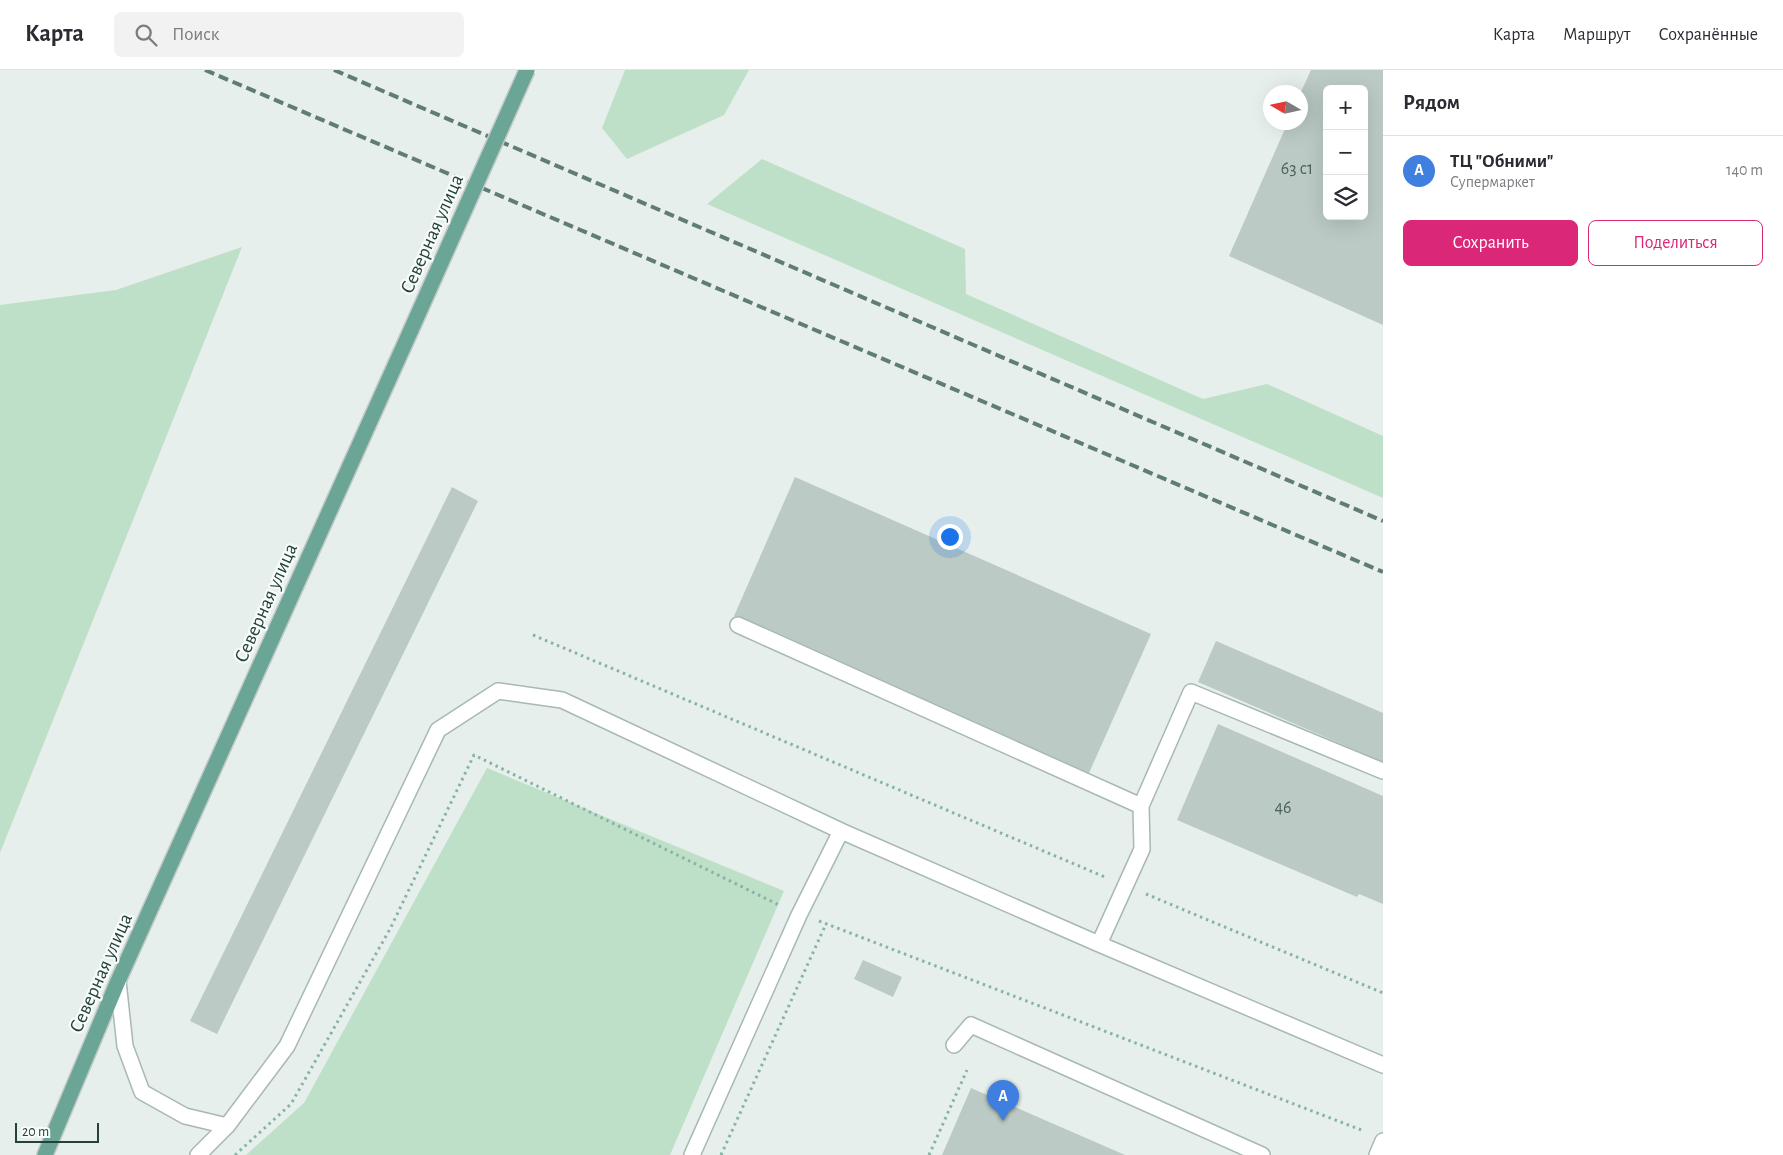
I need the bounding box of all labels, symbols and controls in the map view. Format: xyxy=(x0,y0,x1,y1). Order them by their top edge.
search box xyxy=(114,12,464,57)
icon: search xyxy=(132,21,160,49)
text: Карта xyxy=(25,22,84,46)
text: Поиск xyxy=(172,25,219,44)
text: Карта xyxy=(1493,26,1535,44)
text: Маршрут xyxy=(1563,26,1631,44)
text: Сохранённые xyxy=(1659,26,1758,44)
north arrow xyxy=(1263,85,1308,130)
map controls xyxy=(1323,85,1368,220)
button: + xyxy=(1323,85,1368,130)
text: Рядом xyxy=(1403,92,1460,113)
button: − xyxy=(1323,130,1368,175)
text: ТЦ "Обними" xyxy=(1450,152,1553,171)
house number: 63 с1 xyxy=(1281,160,1313,178)
text: A xyxy=(1414,162,1424,178)
text: 140 m xyxy=(1726,162,1763,178)
street label: Северная улица xyxy=(397,171,467,297)
text: Супермаркет xyxy=(1450,174,1535,190)
button: layers xyxy=(1323,175,1368,220)
button: Сохранить xyxy=(1403,220,1578,266)
button: Поделиться xyxy=(1588,220,1763,266)
your location xyxy=(937,524,963,550)
street label: Северная улица xyxy=(231,540,301,666)
house number: 46 xyxy=(1274,799,1292,817)
street label: Северная улица xyxy=(66,910,136,1036)
pin: A xyxy=(987,1080,1019,1121)
scale bar xyxy=(15,1120,99,1143)
text: 20 m xyxy=(22,1125,49,1139)

